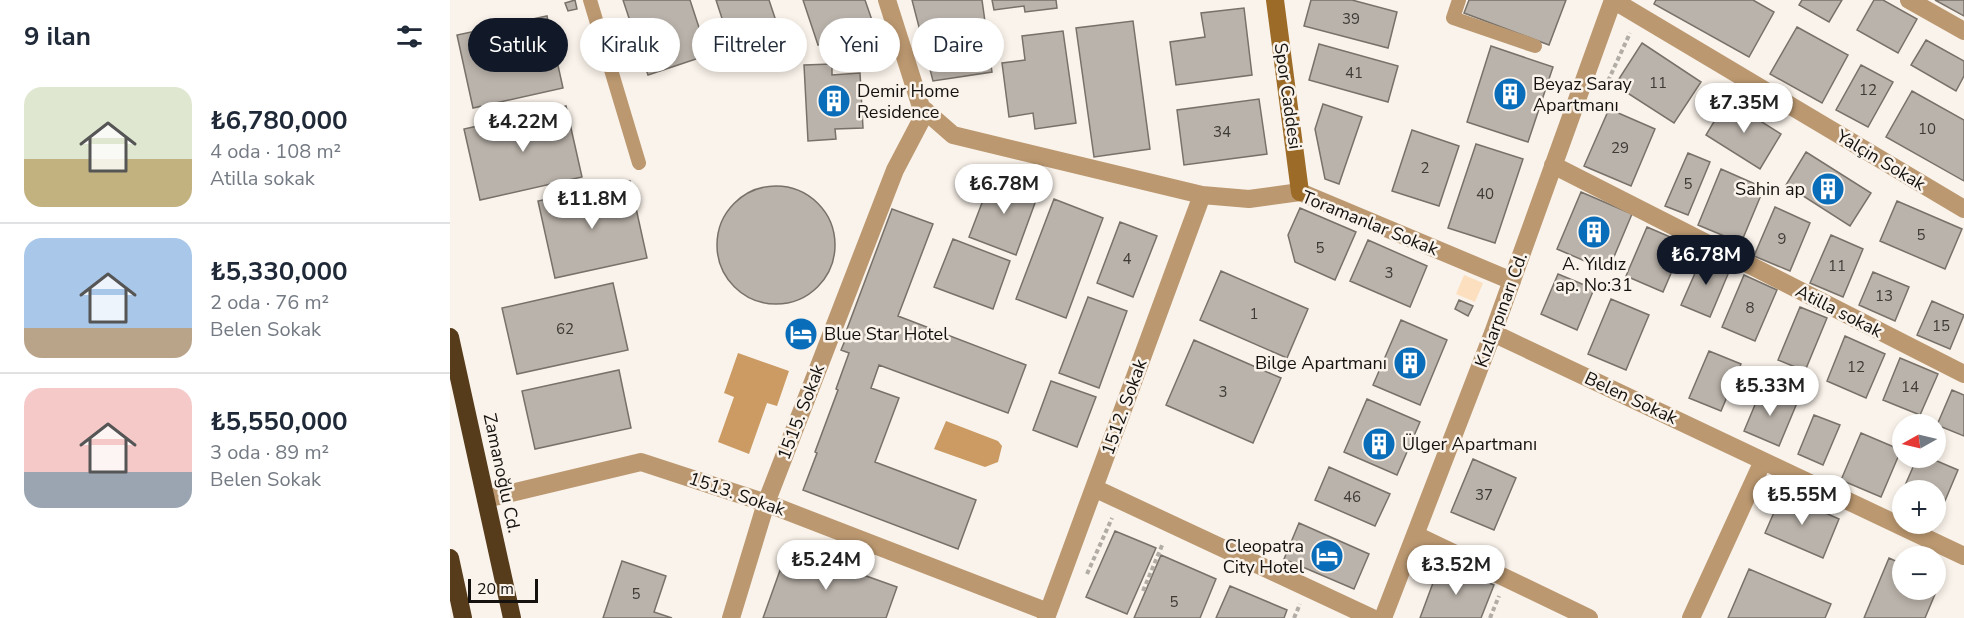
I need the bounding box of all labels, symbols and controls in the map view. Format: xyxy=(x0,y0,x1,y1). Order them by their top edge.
house number: 39 xyxy=(1342,9,1360,29)
chip: Satılık xyxy=(468,18,568,72)
chip: Kiralık xyxy=(580,18,680,72)
chip: Filtreler xyxy=(692,18,807,72)
chip: Yeni xyxy=(819,18,900,72)
chip: Daire xyxy=(912,18,1004,72)
text: 9 ilan xyxy=(24,19,91,54)
icon: filters xyxy=(393,20,426,53)
street label: Spor Caddesi xyxy=(1269,41,1307,151)
house number: 41 xyxy=(1345,63,1363,83)
place label: Beyaz Saray Apartmanı xyxy=(1533,72,1633,117)
house number: 11 xyxy=(1649,73,1667,93)
building icon: Beyaz Saray Apartmanı xyxy=(1492,76,1528,112)
place label: Demir Home Residence xyxy=(857,79,959,124)
house number: 12 xyxy=(1859,80,1877,100)
building icon: Demir Home Residence xyxy=(816,83,852,119)
pin: ₺7.35M xyxy=(1695,83,1793,134)
text: ₺7.35M xyxy=(1709,89,1779,116)
pin: ₺4.22M xyxy=(474,102,572,153)
text: ₺6,780,000 xyxy=(210,103,348,138)
text: ₺4.22M xyxy=(488,108,558,135)
icon: home xyxy=(72,111,144,183)
house number: 10 xyxy=(1918,119,1936,139)
house number: 34 xyxy=(1213,122,1231,142)
street label: Yalçin Sokak xyxy=(1831,123,1931,197)
text: 4 oda · 108 m² xyxy=(210,138,341,165)
house number: 29 xyxy=(1611,138,1629,158)
house number: 2 xyxy=(1420,158,1430,178)
pin: ₺6.78M xyxy=(955,164,1053,215)
text: Atilla sokak xyxy=(210,165,315,192)
text: ₺6.78M xyxy=(969,170,1039,197)
building icon: Sahin ap xyxy=(1810,171,1846,207)
house number: 5 xyxy=(1683,174,1693,194)
place label: Sahin ap xyxy=(1735,177,1805,201)
pin: ₺11.8M xyxy=(543,179,641,230)
house number: 40 xyxy=(1476,184,1494,204)
text: ₺11.8M xyxy=(557,185,627,212)
street label: Toramanlar Sokak xyxy=(1298,185,1443,262)
building icon: A. Yıldız ap. No:31 xyxy=(1576,214,1612,250)
house number: 5 xyxy=(1916,225,1926,245)
house number: 9 xyxy=(1777,229,1787,249)
pin: ₺6.78M xyxy=(1657,235,1755,286)
house number: 5 xyxy=(1315,238,1325,258)
text: ₺6.78M xyxy=(1671,241,1741,268)
house number: 4 xyxy=(1122,249,1132,269)
street label: Kızlarpınarı Cd. xyxy=(1469,249,1533,371)
place label: A. Yıldız ap. No:31 xyxy=(1555,252,1633,297)
text: ₺5,330,000 xyxy=(210,254,348,289)
house number: 11 xyxy=(1828,256,1846,276)
icon: home xyxy=(72,262,144,334)
house number: 3 xyxy=(1384,263,1394,283)
street label: Atilla sokak xyxy=(1792,279,1887,344)
house number: 13 xyxy=(1875,286,1893,306)
text: 2 oda · 76 m² xyxy=(210,289,329,316)
house number: 8 xyxy=(1745,298,1755,318)
house number: 1 xyxy=(1249,304,1259,324)
text: Belen Sokak xyxy=(210,316,321,343)
hotel icon: Blue Star Hotel xyxy=(783,316,819,352)
house number: 15 xyxy=(1932,316,1950,336)
house number: 62 xyxy=(556,319,574,339)
place label: Blue Star Hotel xyxy=(824,322,949,346)
building icon: Bilge Apartmanı xyxy=(1392,345,1428,381)
place label: Bilge Apartmanı xyxy=(1255,351,1387,375)
street label: 1512. Sokak xyxy=(1096,355,1153,458)
house number: 12 xyxy=(1847,357,1865,377)
street label: 1515. Sokak xyxy=(772,360,831,463)
street label: Belen Sokak xyxy=(1581,366,1682,430)
pin: ₺5.33M xyxy=(1721,366,1819,417)
text: ₺5.33M xyxy=(1735,372,1805,399)
house number: 14 xyxy=(1901,377,1919,397)
house number: 3 xyxy=(1218,382,1228,402)
text: ₺5,550,000 xyxy=(210,404,348,439)
street label: Zamanoğlu Cd. xyxy=(478,411,526,535)
icon: home xyxy=(72,412,144,484)
north arrow xyxy=(1892,414,1946,468)
map controls xyxy=(1892,414,1946,600)
building icon: Ülger Apartmanı xyxy=(1361,426,1397,462)
place label: Ülger Apartmanı xyxy=(1402,432,1537,456)
text: 3 oda · 89 m² xyxy=(210,439,329,466)
text: Belen Sokak xyxy=(210,466,321,493)
street label: 1513. Sokak xyxy=(686,466,789,522)
pin: ₺5.55M xyxy=(1753,475,1851,526)
button: + xyxy=(1892,480,1946,534)
text: ₺5.55M xyxy=(1767,481,1837,508)
house number: 37 xyxy=(1475,485,1493,505)
house number: 46 xyxy=(1343,487,1361,507)
place label: Cleopatra City Hotel xyxy=(1223,534,1305,579)
hotel icon: Cleopatra City Hotel xyxy=(1309,538,1345,574)
pin: ₺5.24M xyxy=(777,540,875,591)
pin: ₺3.52M xyxy=(1407,545,1505,596)
text: ₺5.24M xyxy=(791,546,861,573)
button: − xyxy=(1892,546,1946,600)
text: ₺3.52M xyxy=(1421,551,1491,578)
scale bar xyxy=(468,576,538,604)
text: 20 m xyxy=(477,578,514,600)
house number: 5 xyxy=(631,584,641,604)
house number: 5 xyxy=(1169,592,1179,612)

